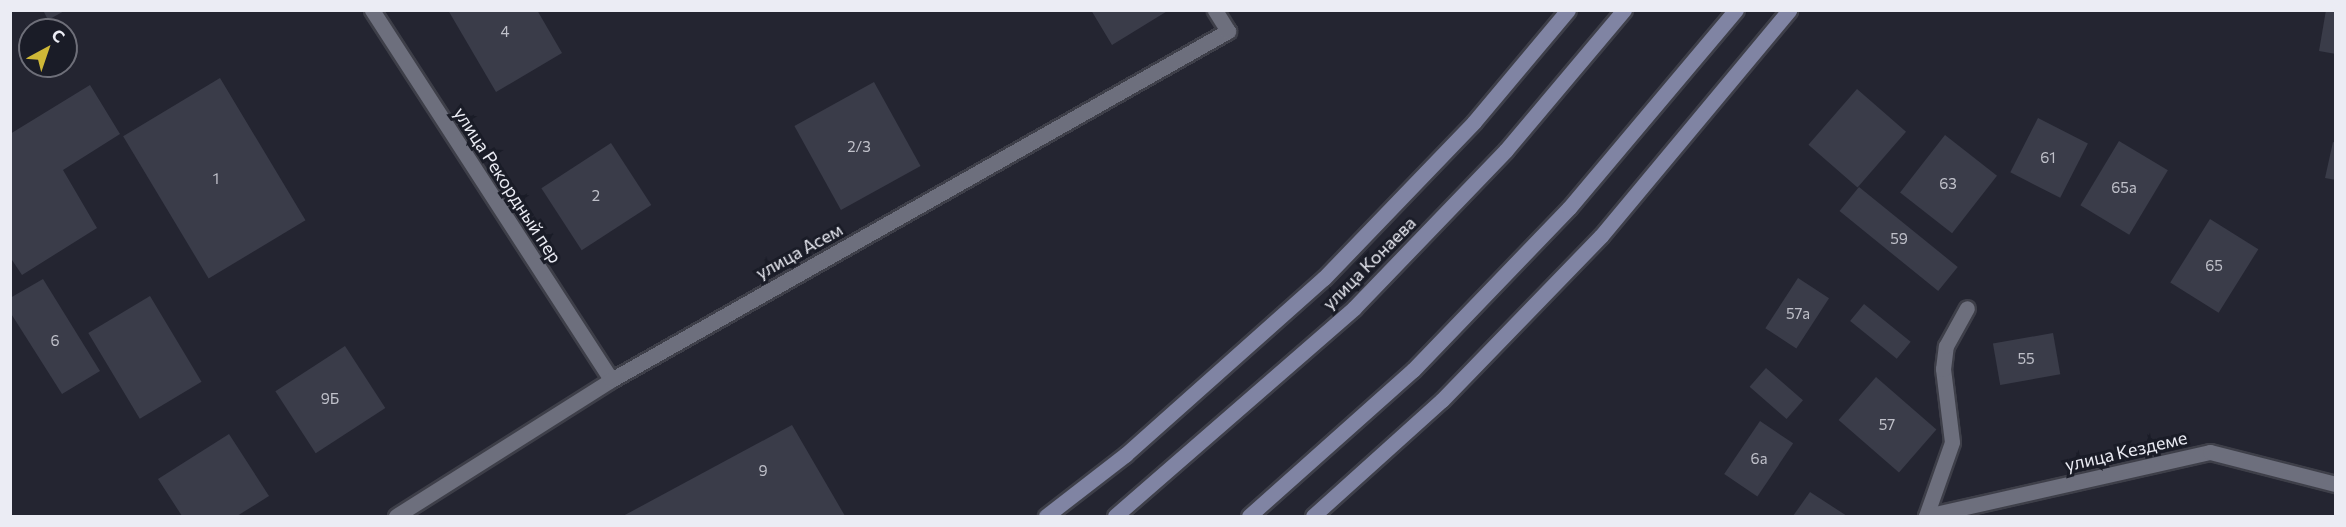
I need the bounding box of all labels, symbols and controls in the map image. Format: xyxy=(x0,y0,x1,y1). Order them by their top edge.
north arrow xyxy=(18,18,78,78)
house number: 4 xyxy=(501,23,509,41)
text: С xyxy=(48,25,69,46)
street label: улица Рекордный пер xyxy=(450,103,566,267)
house number: 2/3 xyxy=(847,138,871,156)
house number: 61 xyxy=(2040,149,2056,167)
house number: 1 xyxy=(213,170,219,188)
house number: 63 xyxy=(1939,175,1957,193)
house number: 65а xyxy=(2111,179,2137,197)
house number: 2 xyxy=(592,187,600,205)
street label: улица Конаева xyxy=(1318,212,1420,314)
street label: улица Асем xyxy=(752,218,846,284)
house number: 59 xyxy=(1890,230,1908,248)
house number: 65 xyxy=(2205,257,2223,275)
house number: 57а xyxy=(1786,305,1810,323)
house number: 6 xyxy=(50,332,60,350)
house number: 55 xyxy=(2017,350,2035,368)
house number: 9Б xyxy=(321,390,339,408)
house number: 57 xyxy=(1879,416,1895,434)
street label: улица Кездеме xyxy=(2063,426,2189,476)
house number: 6а xyxy=(1751,450,1767,468)
house number: 9 xyxy=(758,462,768,480)

